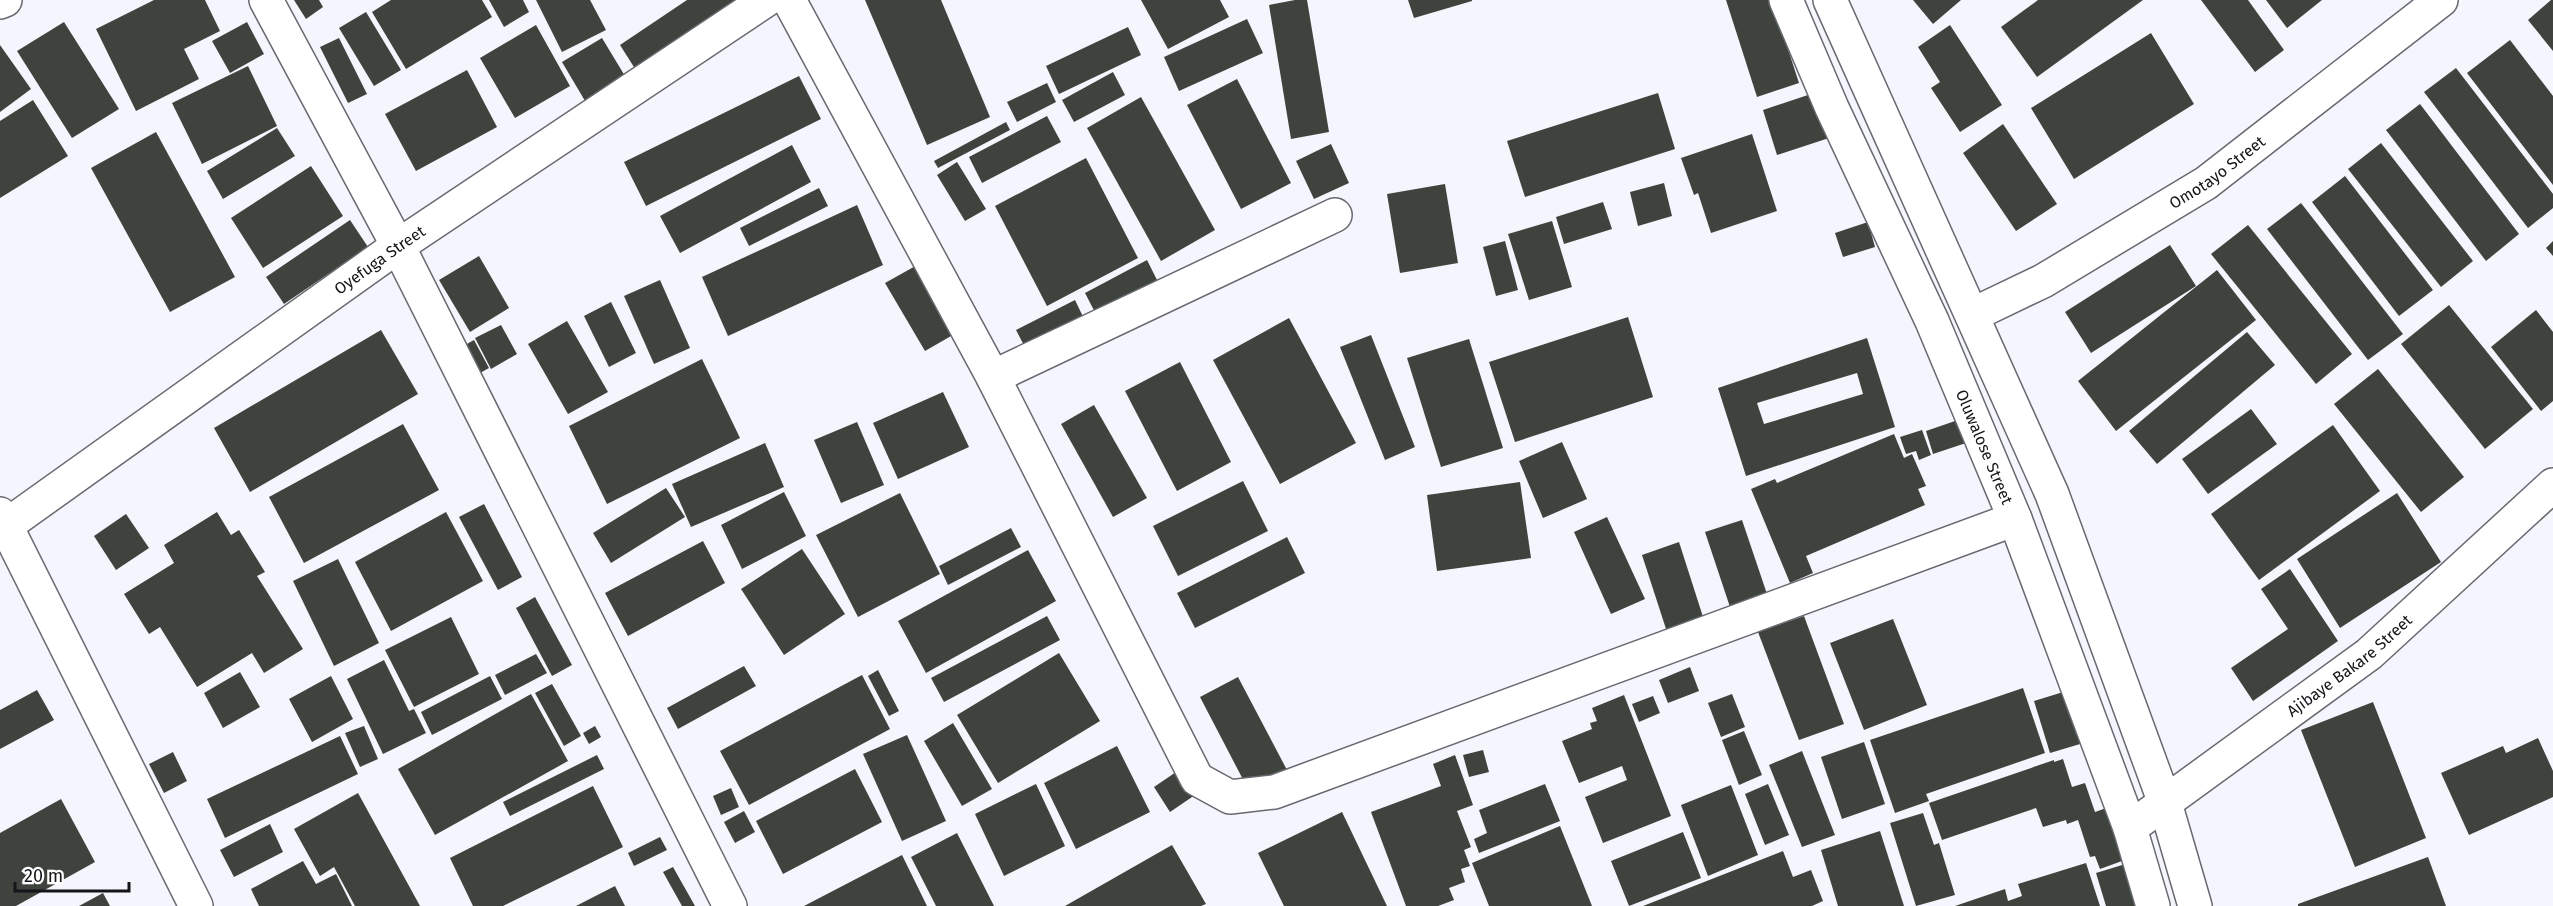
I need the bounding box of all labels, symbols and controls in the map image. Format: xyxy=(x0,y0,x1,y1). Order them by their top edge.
street label: Omotayo Street xyxy=(2166,131,2269,213)
street label: Oyefuga Street xyxy=(330,221,429,298)
street label: Oluwalose Street xyxy=(1952,386,2017,507)
street label: Ajibaye Bakare Street xyxy=(2283,610,2416,720)
scale bar xyxy=(15,855,129,893)
text: 20 m xyxy=(24,865,63,887)

